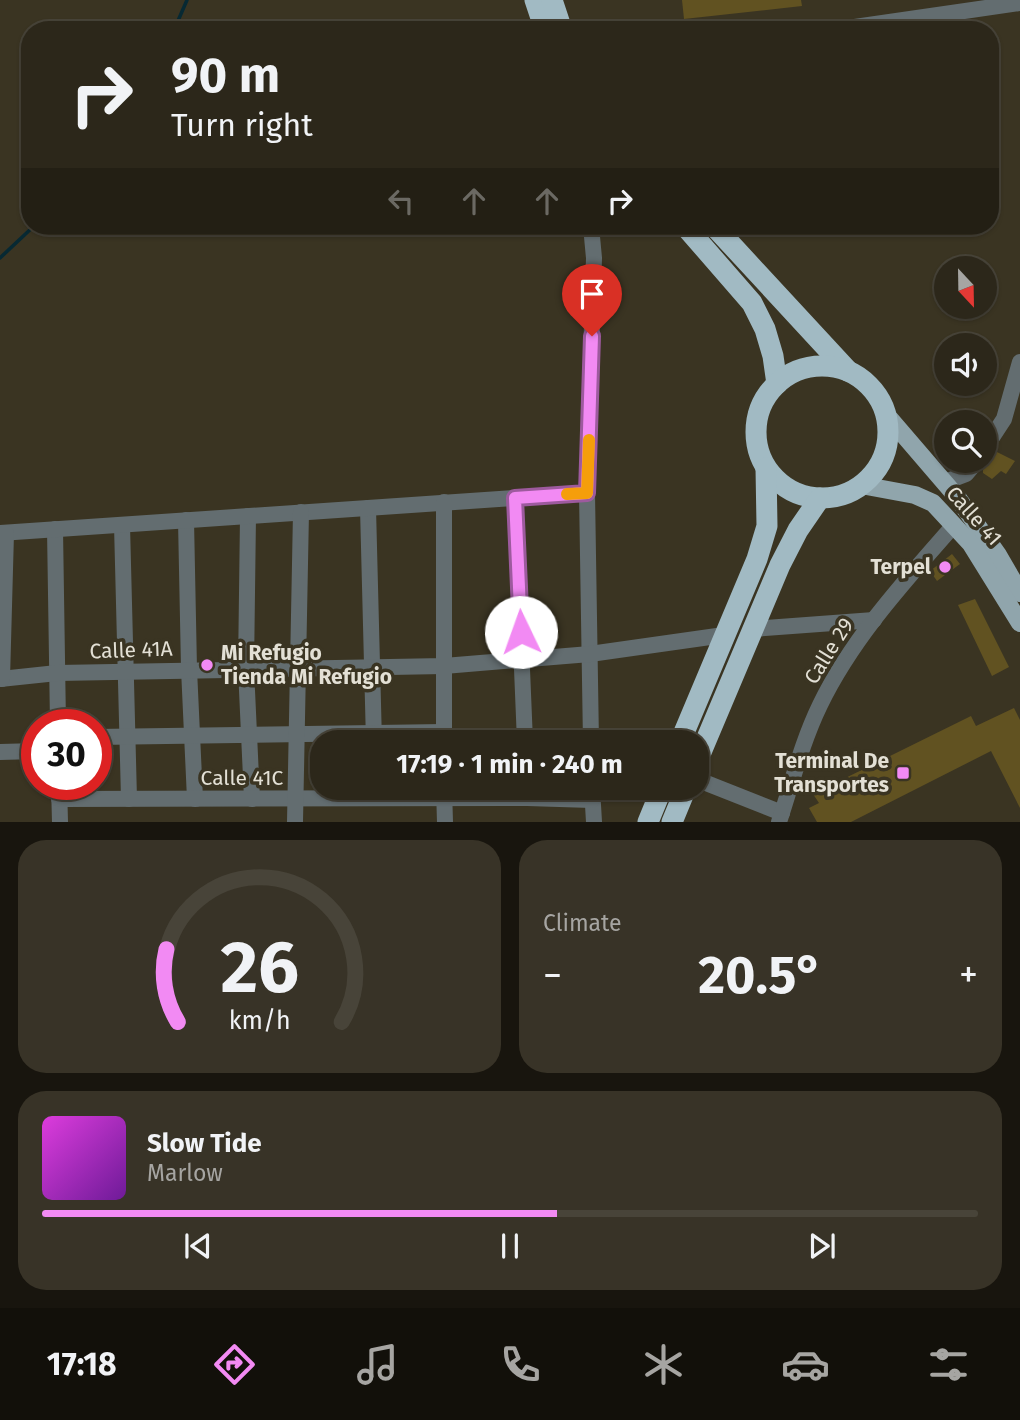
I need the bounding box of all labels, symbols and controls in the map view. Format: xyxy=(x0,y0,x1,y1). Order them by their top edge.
text: 90 m xyxy=(171,46,280,105)
icon: right xyxy=(56,49,147,140)
text: Turn right xyxy=(171,106,313,144)
icon: left xyxy=(382,182,420,220)
icon: ahead xyxy=(455,182,493,220)
icon: ahead xyxy=(528,182,566,220)
icon: right xyxy=(601,182,639,220)
north arrow xyxy=(934,256,998,318)
map controls xyxy=(934,256,997,473)
pin xyxy=(562,264,622,336)
icon: arrive xyxy=(573,275,611,313)
button: sound xyxy=(934,333,997,396)
button: search xyxy=(934,410,997,473)
street label: Calle 41 xyxy=(941,481,1007,551)
place label: Terpel xyxy=(870,554,932,580)
marker: Terpel xyxy=(937,559,953,575)
position arrow xyxy=(484,595,558,669)
street label: Calle 29 xyxy=(799,613,859,689)
street label: Calle 41A xyxy=(89,636,173,664)
place label: Mi Refugio Tienda Mi Refugio xyxy=(221,640,392,690)
marker: Mi Refugio Tienda Mi Refugio xyxy=(199,657,215,673)
speed limit sign: 30 xyxy=(21,709,112,800)
place label: Terminal De Transportes xyxy=(774,748,889,798)
text: 17:19 · 1 min · 240 m xyxy=(396,749,623,780)
street label: Calle 41C xyxy=(201,765,284,791)
marker: Terminal De Transportes xyxy=(895,765,911,781)
text: Climate xyxy=(543,909,622,937)
text: 26 xyxy=(220,925,299,1012)
text: 20.5° xyxy=(698,944,823,1007)
text: − xyxy=(543,952,562,998)
text: + xyxy=(959,952,978,998)
text: km/h xyxy=(229,1006,290,1036)
text: Slow Tide xyxy=(147,1128,262,1159)
text: Marlow xyxy=(147,1159,223,1187)
icon: previous xyxy=(179,1227,217,1265)
icon: pause xyxy=(491,1227,529,1265)
icon: next xyxy=(803,1227,841,1265)
icon: directions xyxy=(210,1340,259,1389)
icon: music xyxy=(353,1340,402,1389)
icon: phone xyxy=(496,1340,545,1389)
icon: climate xyxy=(639,1340,688,1389)
icon: car xyxy=(781,1340,830,1389)
icon: filters xyxy=(924,1340,973,1389)
text: 17:18 xyxy=(47,1345,117,1383)

